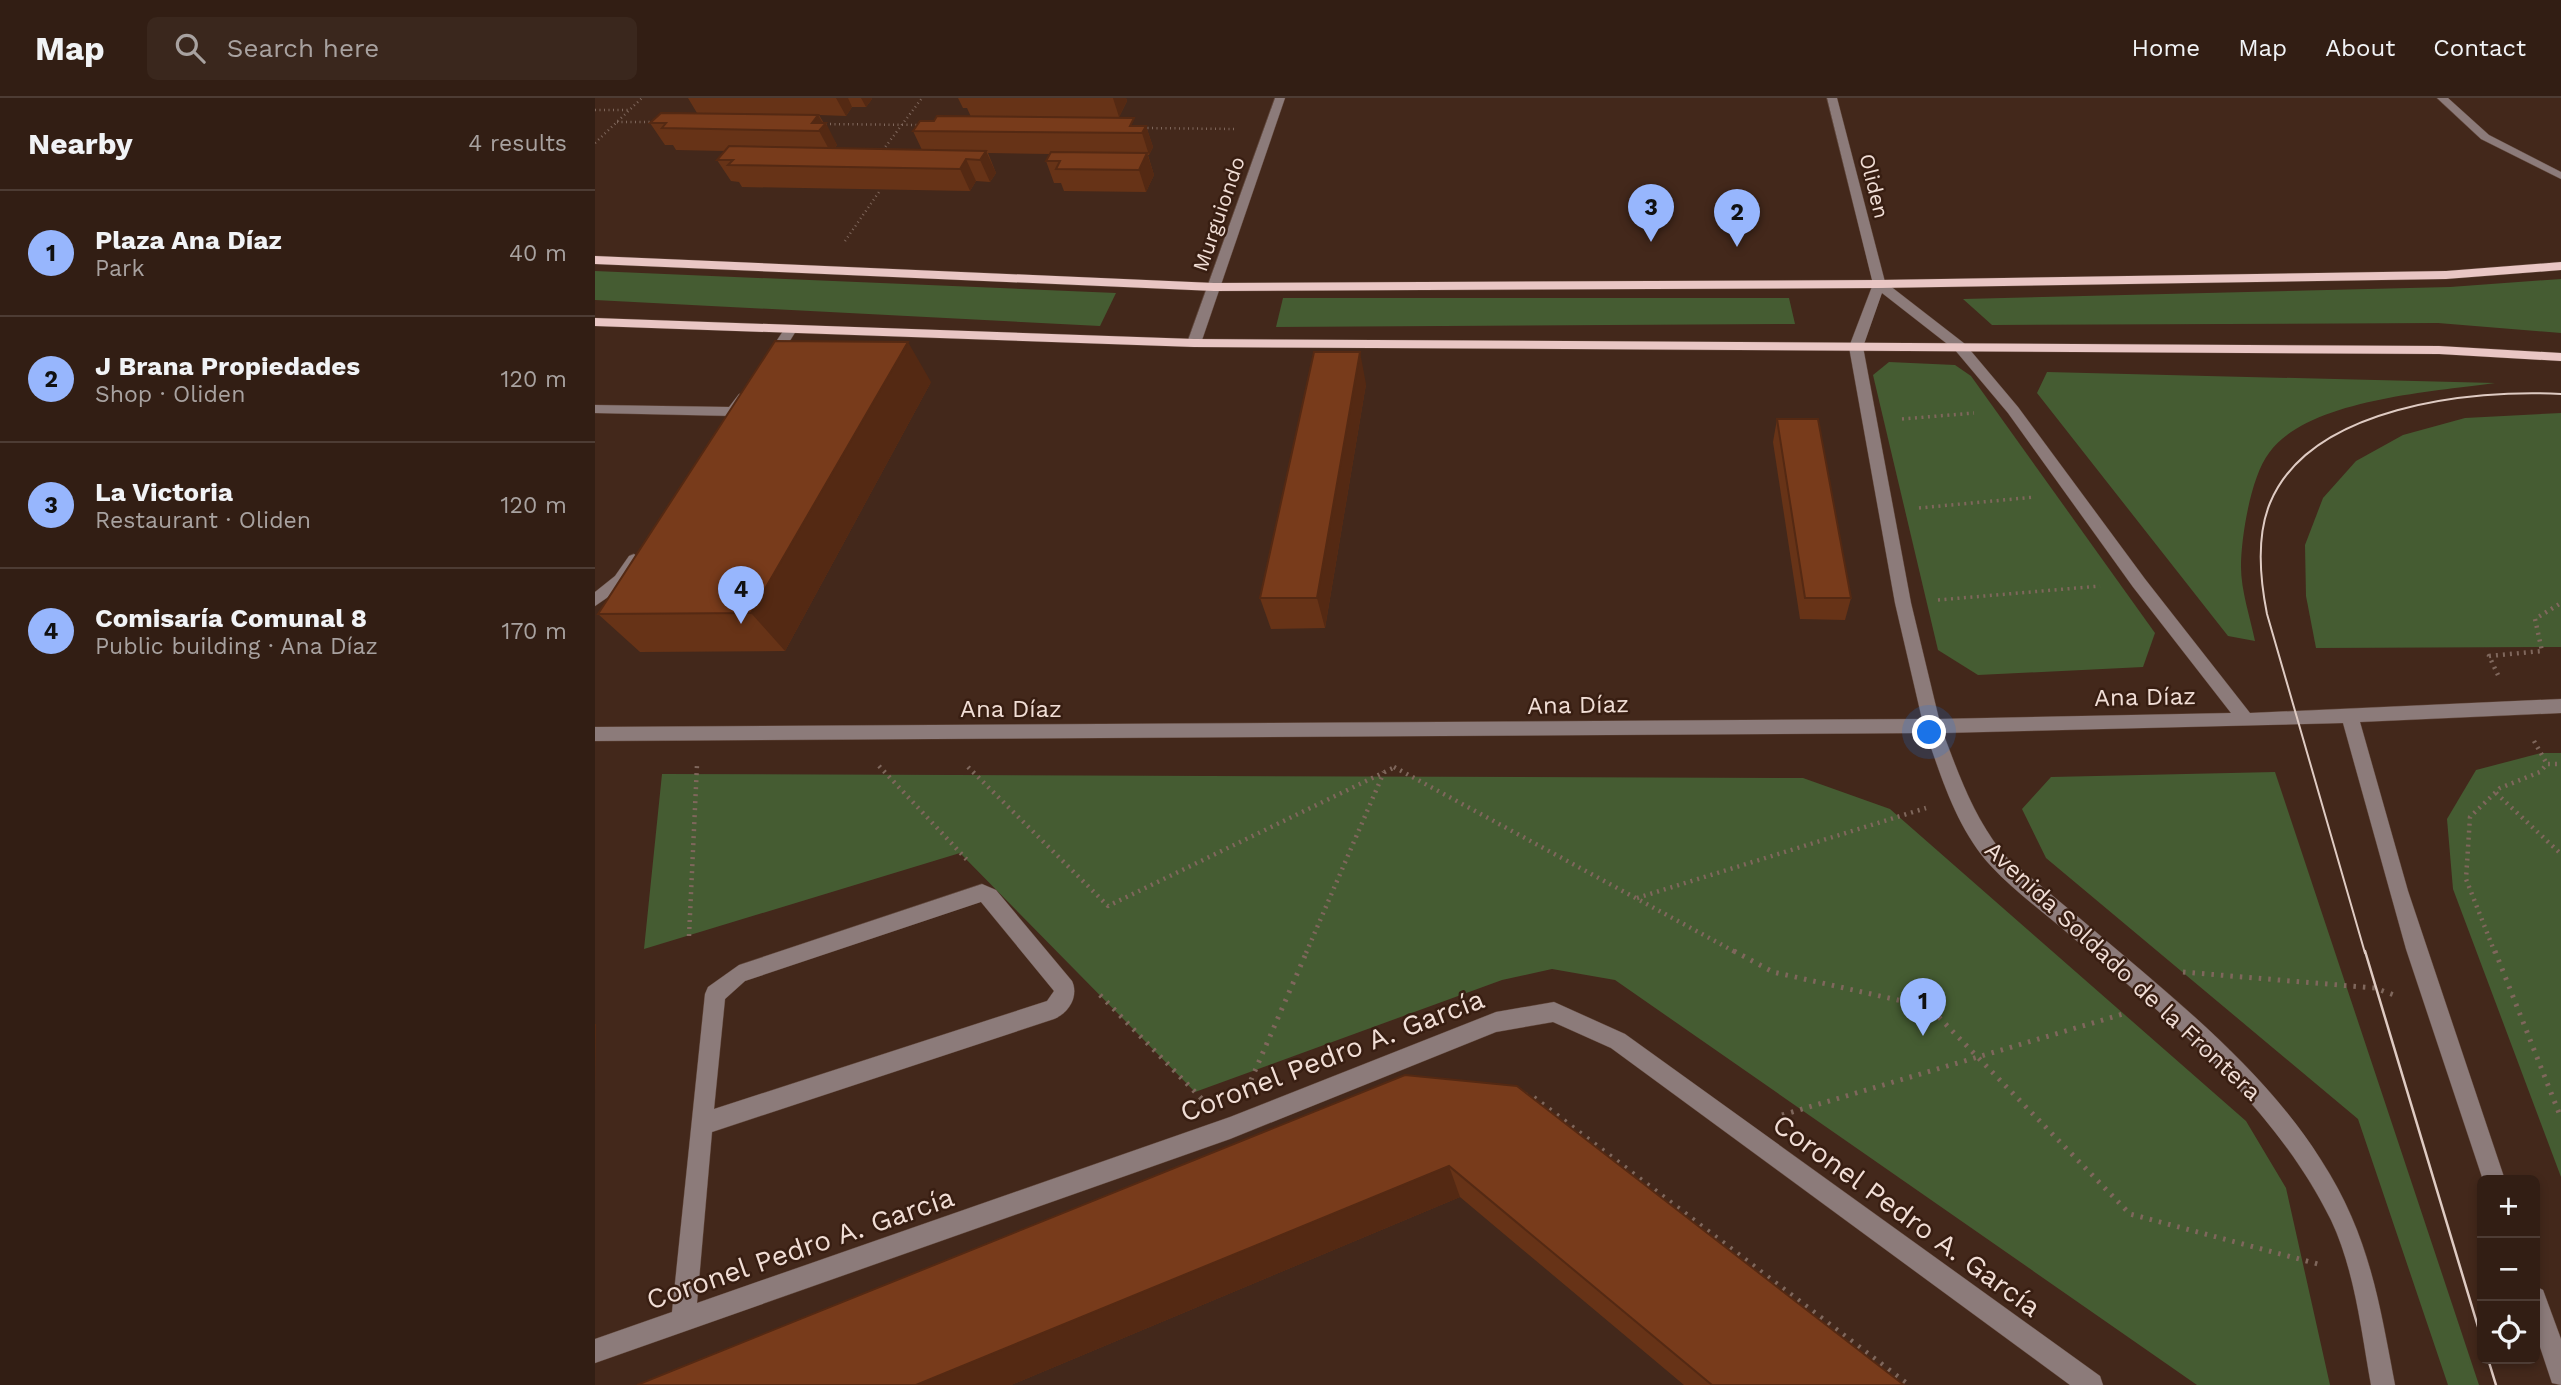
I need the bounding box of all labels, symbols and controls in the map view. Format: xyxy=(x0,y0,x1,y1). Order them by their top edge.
search box xyxy=(147,17,637,80)
text: Map xyxy=(35,29,105,68)
icon: search xyxy=(171,29,209,67)
text: Search here xyxy=(227,33,379,63)
text: Home xyxy=(2132,34,2200,62)
text: Map xyxy=(2238,34,2287,62)
text: About xyxy=(2325,34,2395,62)
text: Contact xyxy=(2433,34,2526,62)
text: Nearby xyxy=(28,126,133,161)
text: 4 results xyxy=(468,130,567,157)
street label: Oliden xyxy=(1854,151,1895,221)
street label: Murguiondo xyxy=(1187,153,1250,275)
pin: 3 xyxy=(1628,184,1674,242)
pin: 2 xyxy=(1714,189,1760,247)
text: Plaza Ana Díaz xyxy=(95,225,282,255)
text: 1 xyxy=(46,240,56,267)
text: 40 m xyxy=(509,240,567,267)
text: Park xyxy=(95,255,144,282)
text: J Brana Propiedades xyxy=(95,351,360,381)
text: 2 xyxy=(44,366,58,393)
text: 120 m xyxy=(501,366,567,393)
text: Shop · Oliden xyxy=(95,381,245,408)
text: La Victoria xyxy=(95,477,233,507)
text: 3 xyxy=(44,492,58,519)
text: 120 m xyxy=(501,492,567,519)
text: Restaurant · Oliden xyxy=(95,507,311,534)
pin: 4 xyxy=(718,566,764,624)
text: Comisaría Comunal 8 xyxy=(95,603,367,633)
text: 4 xyxy=(44,618,58,645)
text: 170 m xyxy=(502,618,567,645)
text: Public building · Ana Díaz xyxy=(95,633,378,660)
street label: Ana Díaz xyxy=(2094,682,2196,712)
street label: Ana Díaz xyxy=(1527,690,1629,720)
street label: Ana Díaz xyxy=(960,695,1062,723)
your location xyxy=(1912,715,1946,749)
street label: Avenida Soldado de la Frontera xyxy=(1979,836,2267,1106)
pin: 1 xyxy=(1900,978,1946,1036)
street label: Coronel Pedro A. García xyxy=(1176,982,1489,1129)
street label: Coronel Pedro A. García xyxy=(1766,1107,2047,1324)
map controls xyxy=(2477,1175,2540,1364)
button: + xyxy=(2477,1175,2540,1238)
street label: Coronel Pedro A. García xyxy=(642,1180,958,1317)
button: − xyxy=(2477,1238,2540,1301)
button: locate xyxy=(2477,1301,2540,1364)

